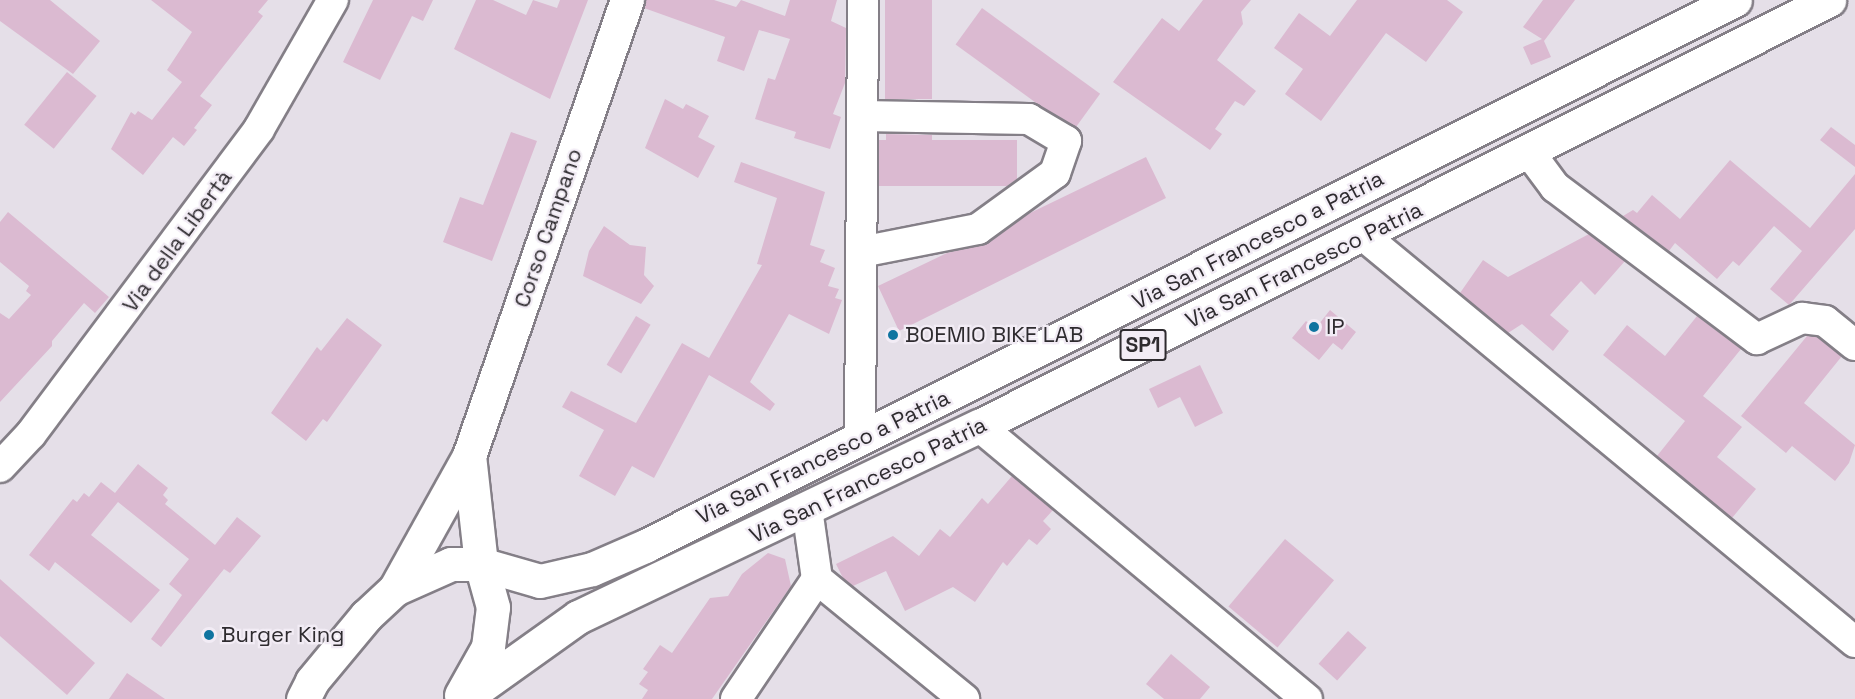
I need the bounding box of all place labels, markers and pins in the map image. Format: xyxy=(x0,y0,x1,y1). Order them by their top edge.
place label: IP xyxy=(1326,314,1345,340)
marker: IP xyxy=(1307,320,1321,334)
place label: BOEMIO BIKE LAB xyxy=(905,322,1083,348)
marker: BOEMIO BIKE LAB xyxy=(886,328,900,342)
place label: Burger King xyxy=(221,622,344,648)
marker: Burger King xyxy=(202,628,216,642)

